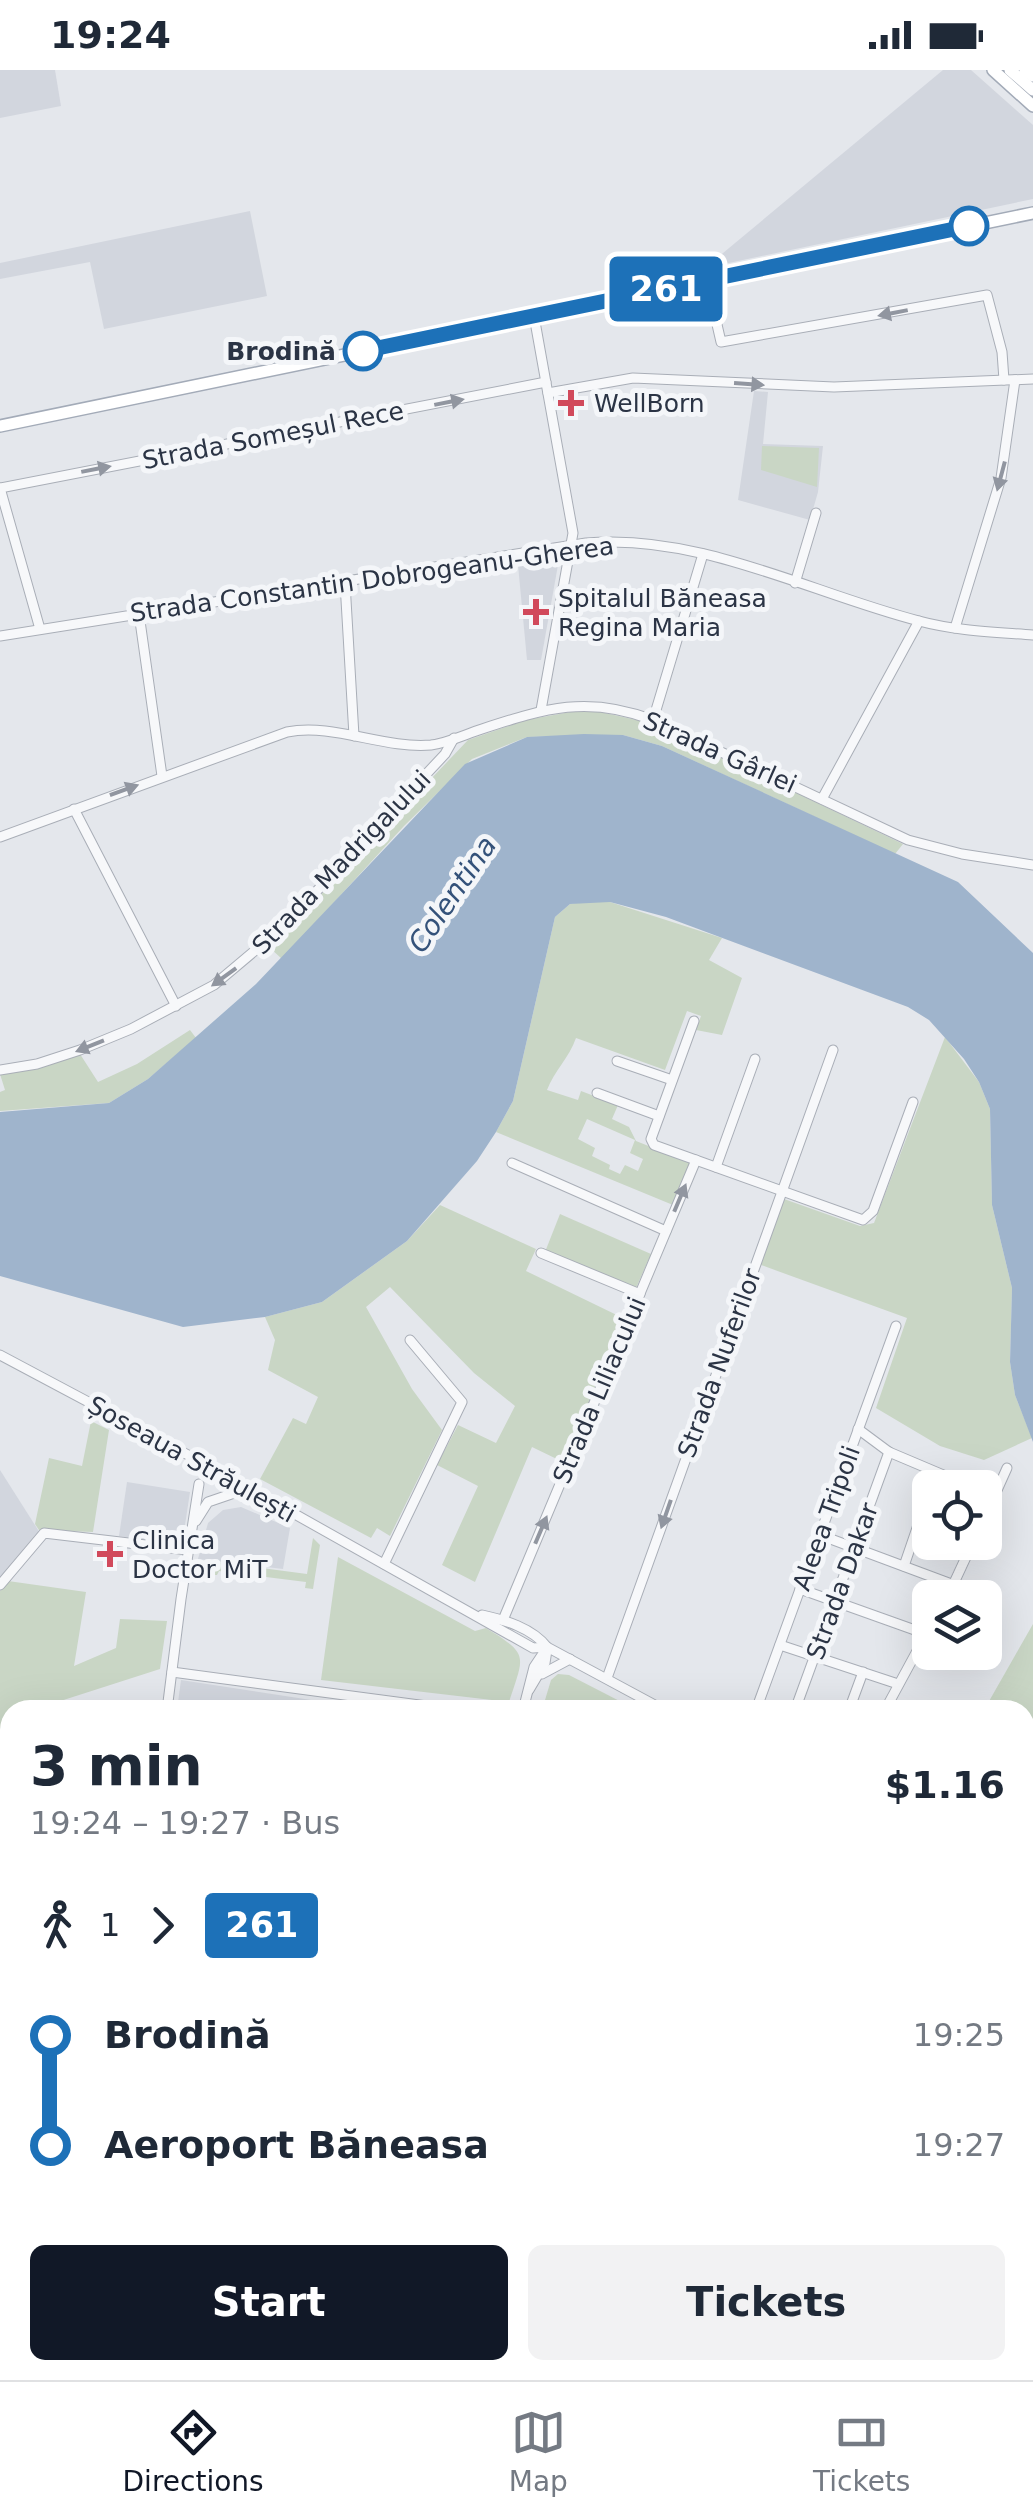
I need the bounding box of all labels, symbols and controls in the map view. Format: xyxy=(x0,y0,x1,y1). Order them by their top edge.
text: 19:24 xyxy=(50,13,171,57)
unlabelled marker xyxy=(950,207,988,245)
line badge: 261 xyxy=(608,256,724,322)
text: 261 xyxy=(629,269,703,309)
one-way arrow xyxy=(877,305,908,321)
marker: Brodină xyxy=(344,332,382,370)
place label: Brodină xyxy=(226,337,336,366)
one-way arrow xyxy=(733,376,765,392)
place label: WellBorn xyxy=(594,389,705,418)
marker: WellBorn xyxy=(558,390,584,416)
one-way arrow xyxy=(434,393,465,409)
street label: Strada Someșul Rece xyxy=(140,396,406,475)
one-way arrow xyxy=(81,461,112,476)
one-way arrow xyxy=(992,461,1008,492)
street label: Strada Constantin Dobrogeanu-Gherea xyxy=(128,531,616,628)
place label: Spitalul Băneasa Regina Maria xyxy=(558,584,767,642)
marker: Spitalul Băneasa Regina Maria xyxy=(523,599,549,625)
street label: Strada Gârlei xyxy=(639,706,801,799)
street label: Strada Madrigalului xyxy=(246,764,437,960)
one-way arrow xyxy=(110,782,140,797)
water label: Colentina xyxy=(402,830,503,959)
one-way arrow xyxy=(211,967,237,986)
one-way arrow xyxy=(75,1038,105,1054)
one-way arrow xyxy=(672,1183,688,1213)
street label: Strada Nuferilor xyxy=(672,1264,767,1462)
street label: Strada Liliacului xyxy=(547,1293,652,1488)
street label: Șoseaua Străulești xyxy=(83,1390,301,1529)
street label: Aleea Tripoli xyxy=(787,1442,866,1595)
map controls xyxy=(912,1470,1002,1670)
button: locate xyxy=(912,1470,1002,1560)
street label: Strada Dakar xyxy=(801,1498,884,1663)
one-way arrow xyxy=(657,1499,672,1529)
one-way arrow xyxy=(533,1515,549,1545)
place label: Clinica Doctor MiT xyxy=(132,1526,268,1584)
marker: Clinica Doctor MiT xyxy=(97,1541,123,1567)
button: layers xyxy=(912,1580,1002,1670)
text: 3 min xyxy=(30,1734,203,1798)
text: $1.16 xyxy=(885,1763,1005,1807)
text: 19:24 – 19:27 · Bus xyxy=(30,1804,340,1842)
icon: walk xyxy=(30,1898,85,1953)
icon: forward xyxy=(135,1898,190,1953)
text: 261 xyxy=(225,1905,298,1945)
text: 1 xyxy=(100,1906,120,1944)
text: Brodină xyxy=(104,2013,271,2057)
text: 19:25 xyxy=(913,2016,1005,2054)
text: Aeroport Băneasa xyxy=(104,2123,489,2167)
text: 19:27 xyxy=(913,2126,1005,2164)
button: Start xyxy=(30,2245,508,2360)
button: Tickets xyxy=(528,2245,1005,2360)
tab: Directions xyxy=(123,2405,264,2498)
tab: Map xyxy=(509,2405,568,2498)
tab: Tickets xyxy=(813,2405,910,2498)

